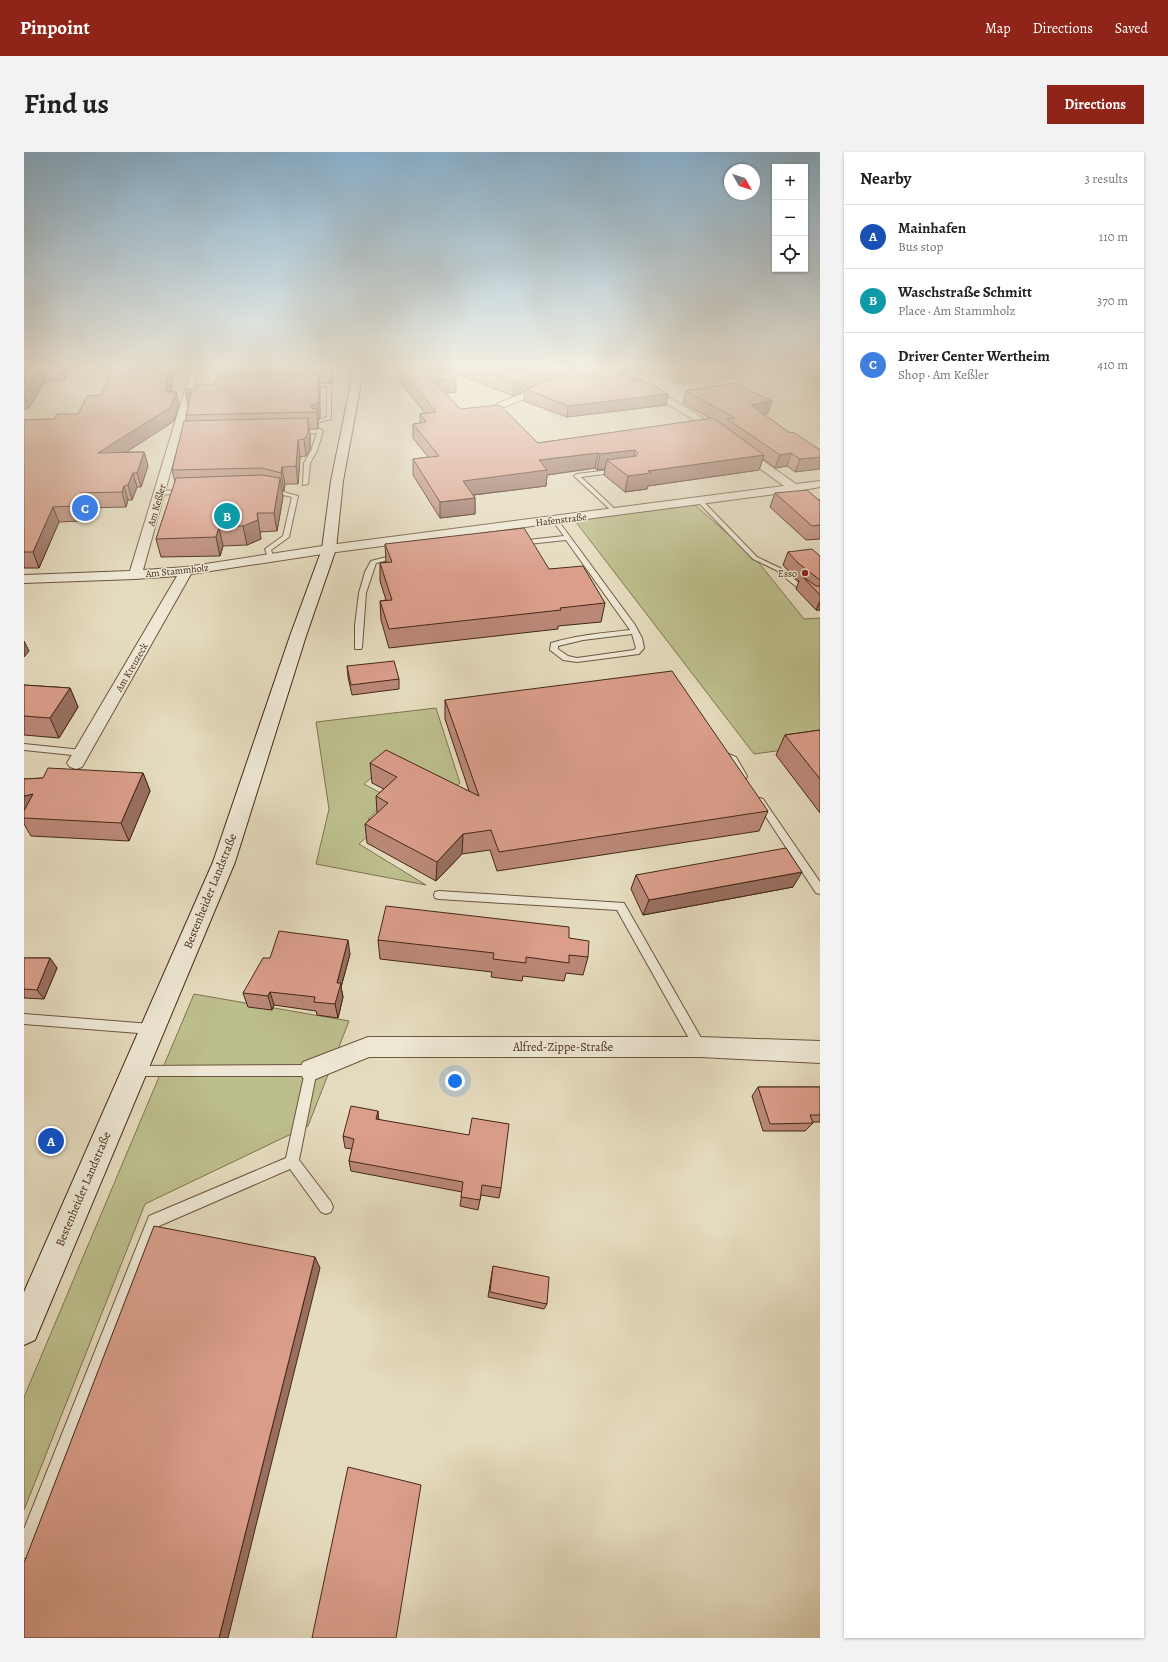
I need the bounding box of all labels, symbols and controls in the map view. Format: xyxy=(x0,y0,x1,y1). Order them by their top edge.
text: Pinpoint xyxy=(20,15,90,41)
text: Map xyxy=(985,19,1011,38)
text: Directions xyxy=(1033,19,1093,38)
text: Saved xyxy=(1115,19,1148,38)
text: Find us xyxy=(24,85,109,123)
button: Directions xyxy=(1047,85,1144,124)
north arrow xyxy=(724,164,760,200)
map controls xyxy=(772,164,808,272)
button: + xyxy=(772,164,808,200)
text: Nearby xyxy=(860,167,911,190)
text: 3 results xyxy=(1084,170,1128,187)
button: − xyxy=(772,200,808,236)
text: Mainhafen xyxy=(898,218,966,238)
text: A xyxy=(869,228,877,245)
text: 110 m xyxy=(1099,228,1128,245)
button: locate xyxy=(772,236,808,272)
text: Bus stop xyxy=(898,238,943,255)
text: Waschstraße Schmitt xyxy=(898,282,1032,302)
text: B xyxy=(869,292,877,309)
text: 370 m xyxy=(1097,292,1128,309)
text: Place · Am Stammholz xyxy=(898,302,1015,319)
text: Driver Center Wertheim xyxy=(898,346,1050,366)
text: C xyxy=(869,356,877,373)
text: 410 m xyxy=(1097,356,1128,373)
text: Shop · Am Keßler xyxy=(898,366,989,383)
street label: Am Keßler xyxy=(144,482,169,529)
pin: C xyxy=(72,493,98,523)
pin: B xyxy=(214,501,240,531)
street label: Hafenstraße xyxy=(535,510,588,529)
street label: Am Stammholz xyxy=(144,561,210,580)
place label: Esso xyxy=(778,567,797,580)
marker: Esso xyxy=(800,568,810,578)
street label: Am Kreuzeck xyxy=(112,641,151,695)
street label: Bestenheider Landstraße xyxy=(180,831,240,951)
street label: Alfred-Zippe-Straße xyxy=(512,1039,613,1055)
your location xyxy=(445,1071,465,1091)
pin: A xyxy=(38,1126,64,1156)
street label: Bestenheider Landstraße xyxy=(52,1129,114,1249)

